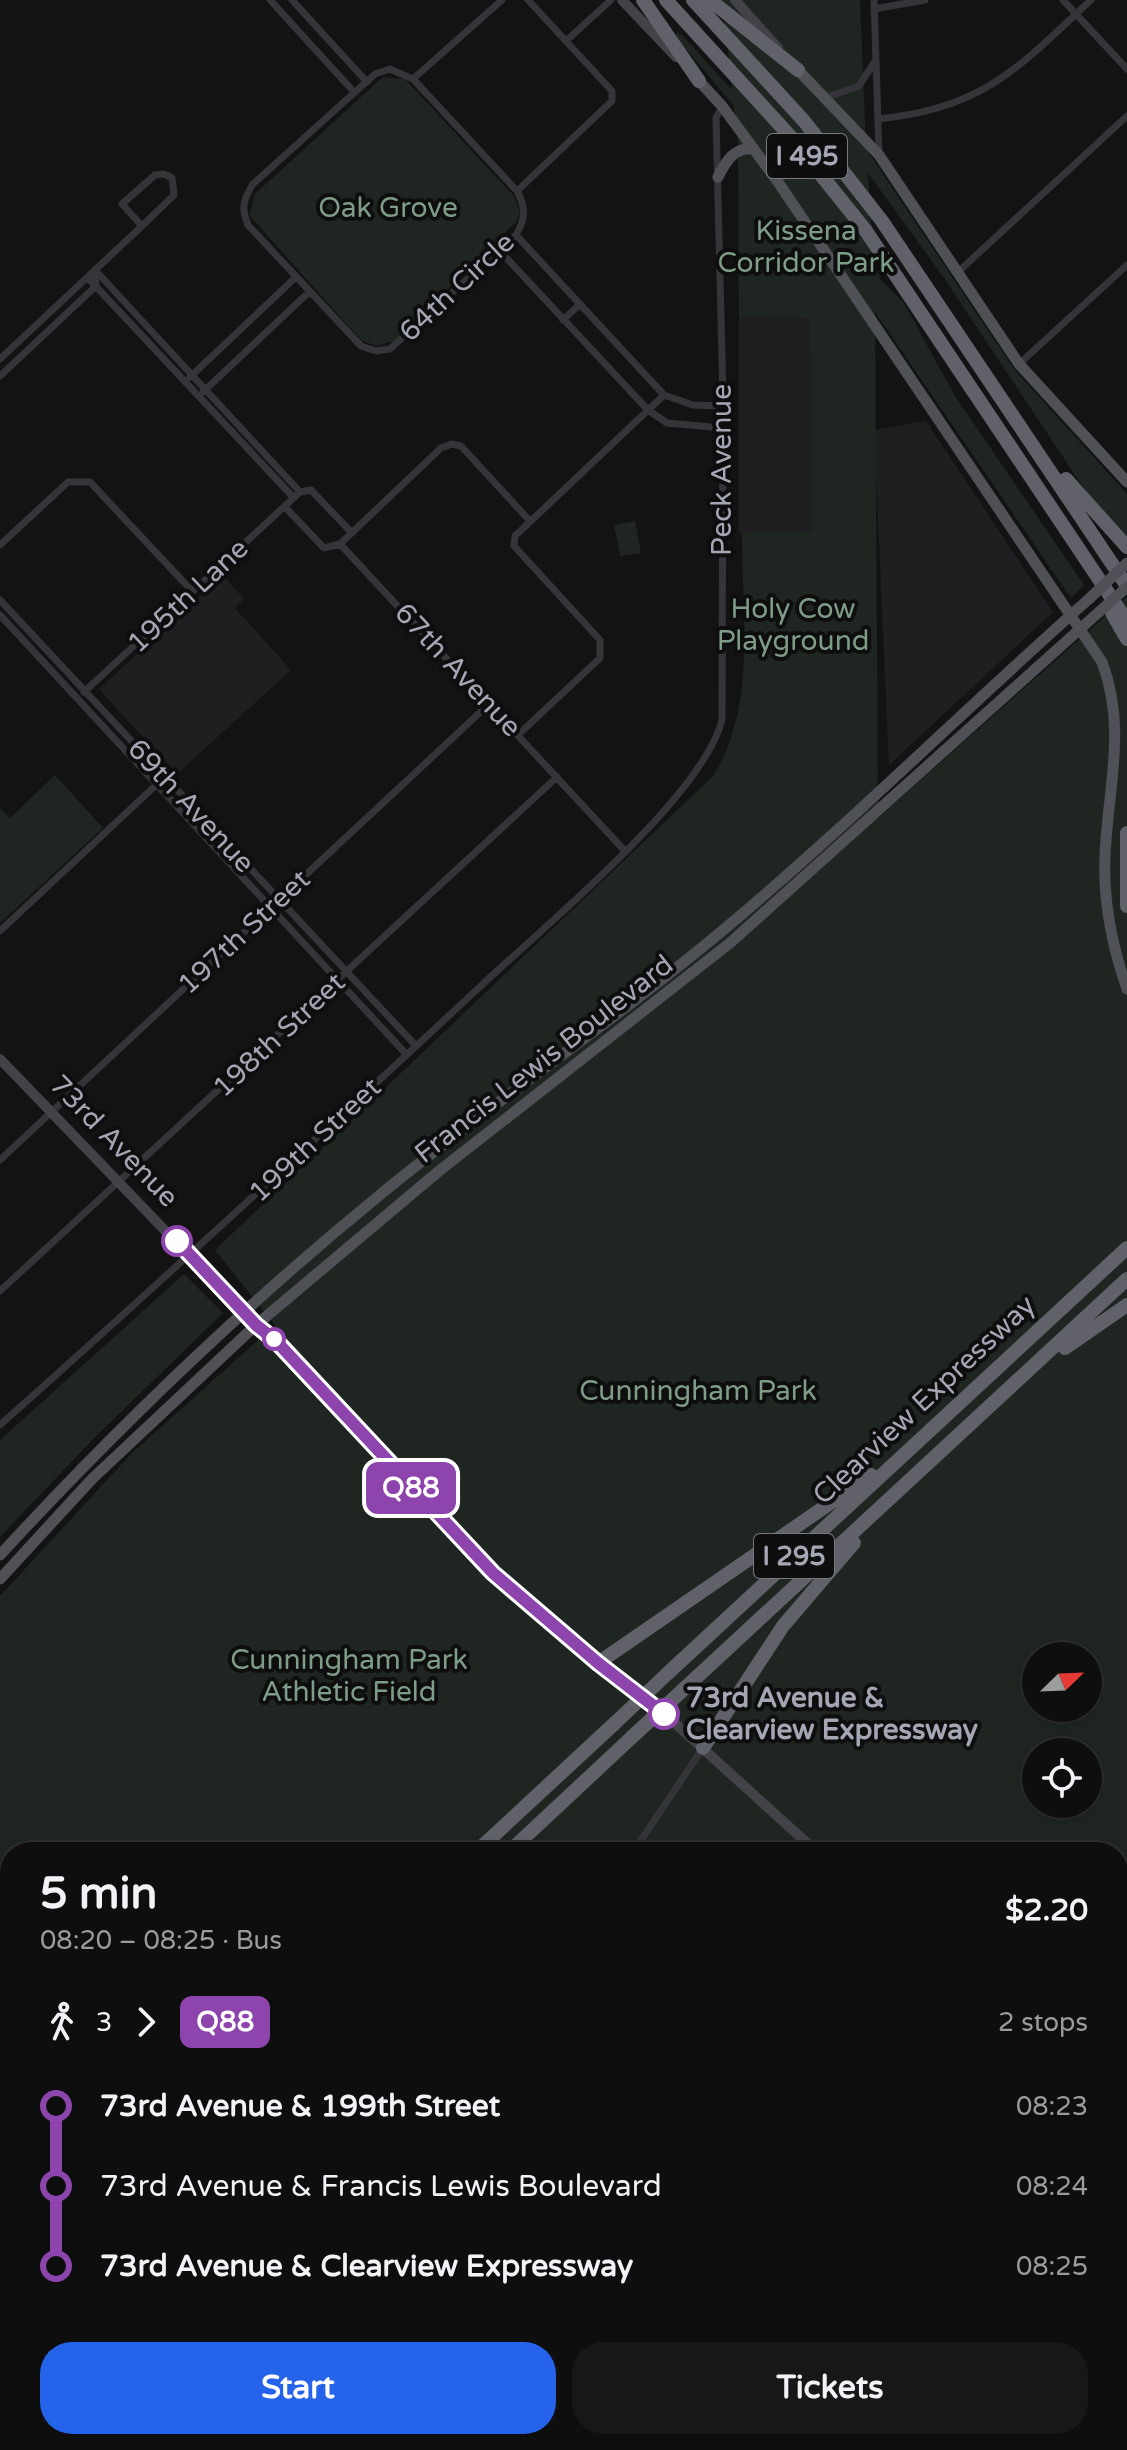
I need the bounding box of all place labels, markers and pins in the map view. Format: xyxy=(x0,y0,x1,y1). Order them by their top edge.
unlabelled marker xyxy=(162,1226,192,1256)
unlabelled marker xyxy=(263,1328,285,1350)
place label: 73rd Avenue & Clearview Expressway xyxy=(686,1681,978,1747)
marker: 73rd Avenue & Clearview Expressway xyxy=(649,1699,679,1729)

